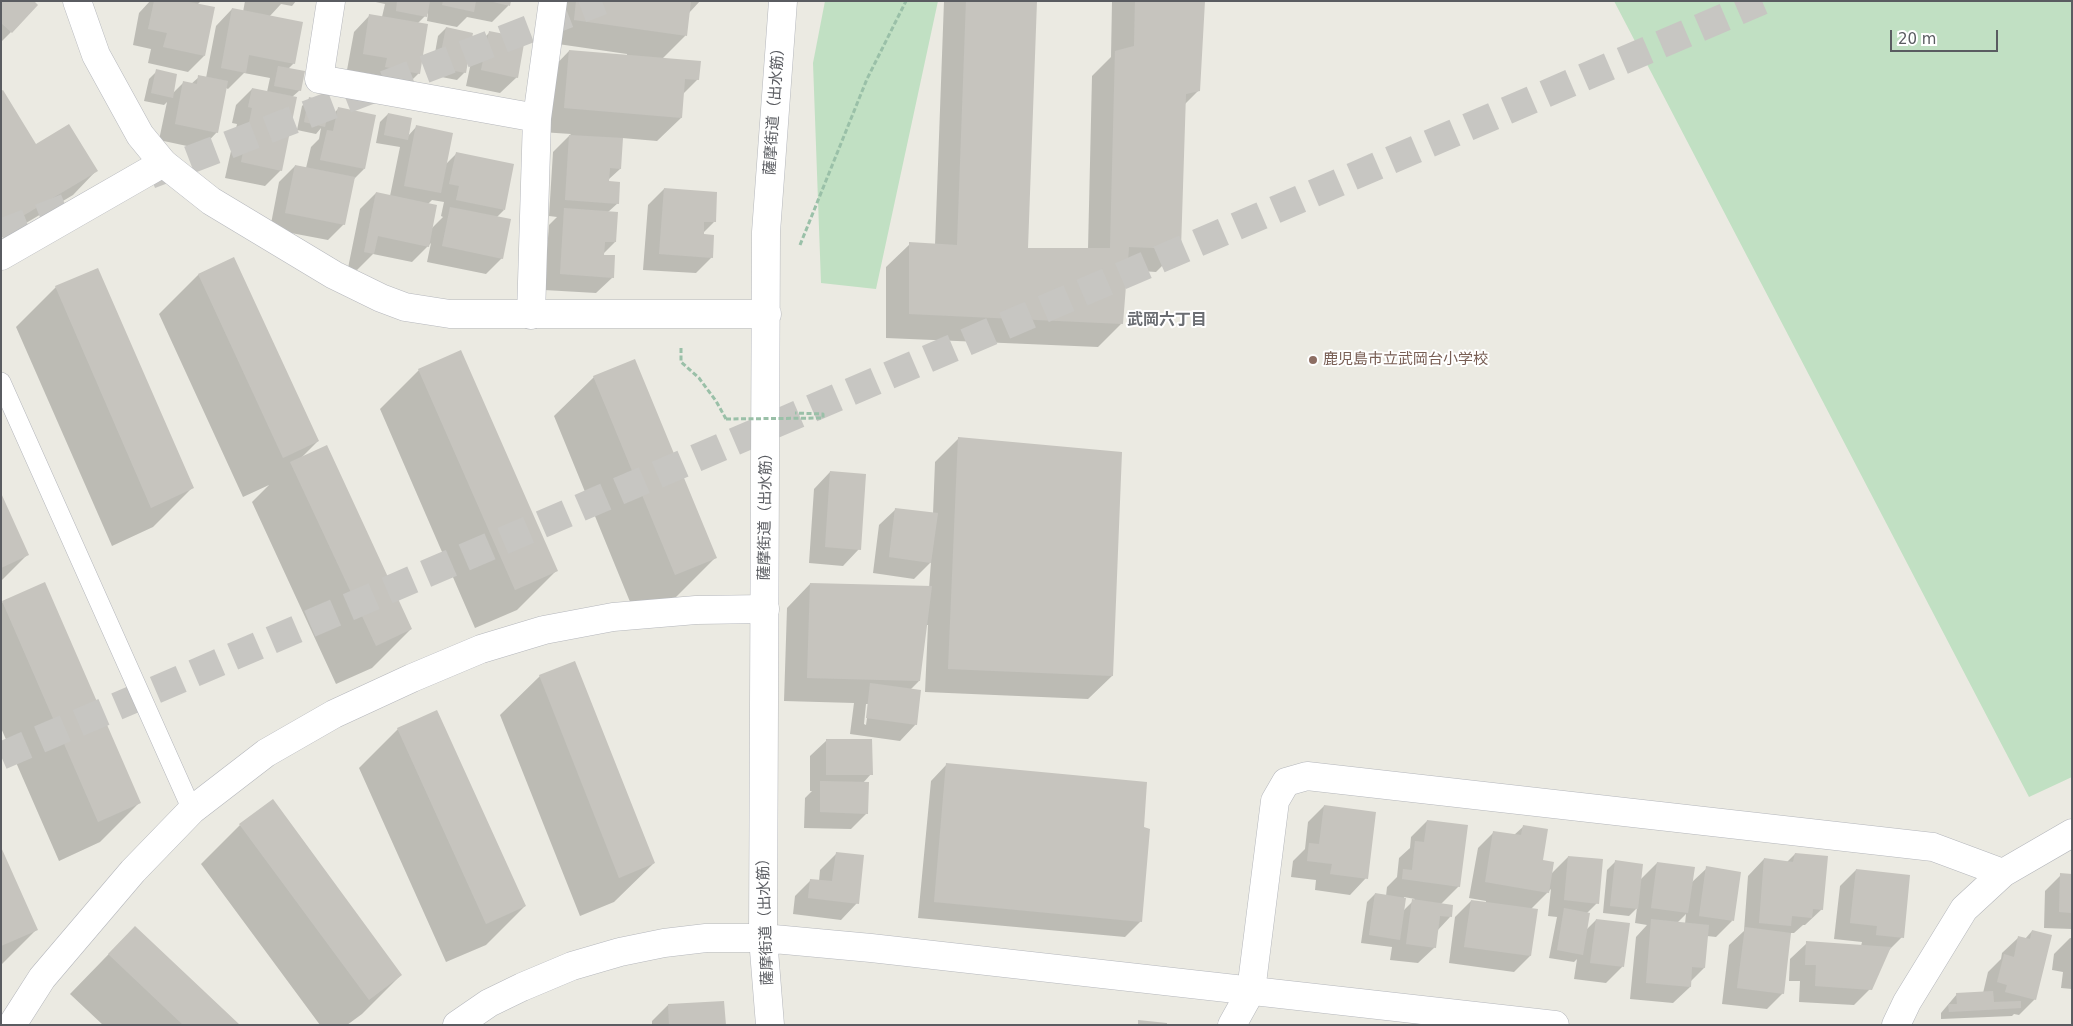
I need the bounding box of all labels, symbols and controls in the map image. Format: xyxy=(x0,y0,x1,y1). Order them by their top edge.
scale bar xyxy=(1893,20,2000,52)
text: 20 m xyxy=(1898,30,1936,48)
street label: 薩摩街道（出水筋） xyxy=(761,40,789,176)
district label: 武岡六丁目 xyxy=(1127,311,1207,331)
place label: 鹿児島市立武岡台小学校 xyxy=(1323,351,1488,369)
marker: 鹿児島市立武岡台小学校 xyxy=(1307,354,1319,366)
street label: 薩摩街道（出水筋） xyxy=(756,445,776,581)
street label: 薩摩街道（出水筋） xyxy=(755,850,777,986)

